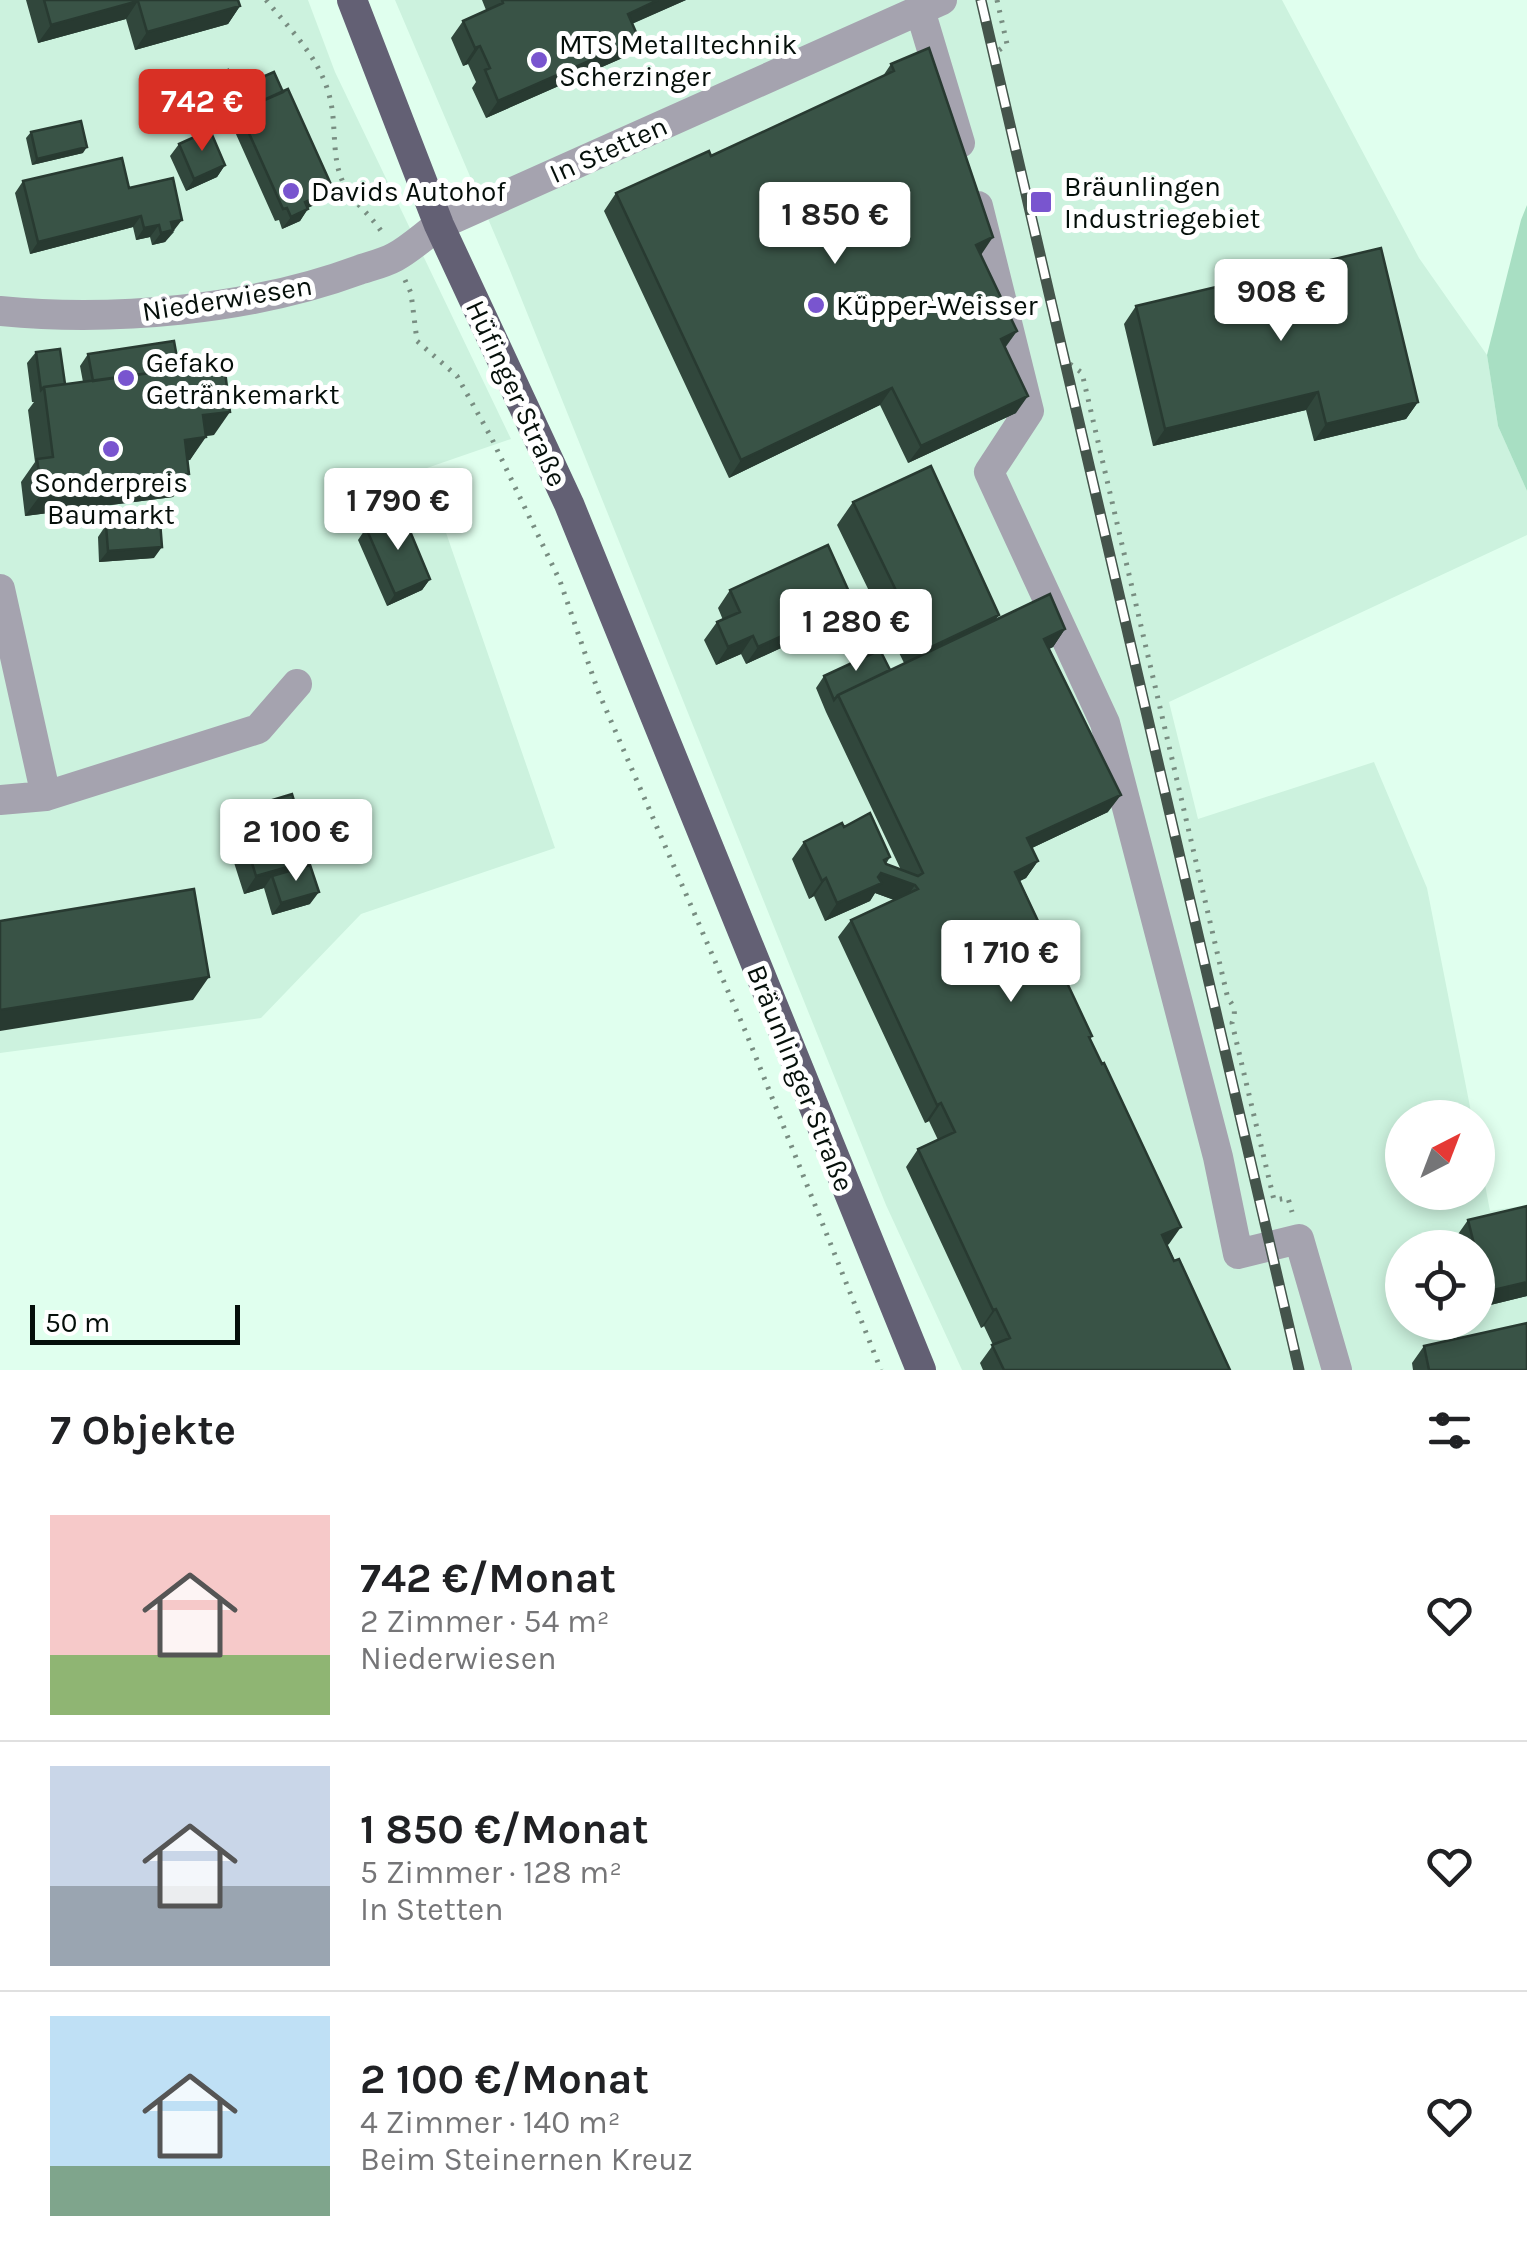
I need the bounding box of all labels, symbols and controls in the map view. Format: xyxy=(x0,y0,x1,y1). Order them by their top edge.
place label: MTS Metalltechnik Scherzinger xyxy=(559,28,797,93)
marker: MTS Metalltechnik Scherzinger xyxy=(528,49,550,71)
pin: 742 € xyxy=(132,69,272,154)
text: 742 € xyxy=(161,83,243,120)
street label: In Stetten xyxy=(544,109,672,190)
place label: Bräunlingen Industriegebiet xyxy=(1064,170,1260,235)
place label: Davids Autohof xyxy=(311,175,506,208)
marker: Davids Autohof xyxy=(280,180,302,202)
pin: 1 850 € xyxy=(743,182,927,267)
marker: Bräunlingen Industriegebiet xyxy=(1028,189,1054,215)
text: 1 850 € xyxy=(781,196,889,233)
pin: 908 € xyxy=(1211,259,1351,344)
street label: Niederwiesen xyxy=(140,269,315,328)
text: 908 € xyxy=(1237,273,1325,310)
place label: Küpper-Weisser xyxy=(836,289,1039,322)
marker: Küpper-Weisser xyxy=(805,294,827,316)
street label: Hüfinger Straße xyxy=(459,295,574,492)
place label: Gefako Getränkemarkt xyxy=(146,346,340,411)
marker: Gefako Getränkemarkt xyxy=(115,367,137,389)
marker: Sonderpreis Baumarkt xyxy=(100,438,122,460)
place label: Sonderpreis Baumarkt xyxy=(34,466,188,531)
pin: 1 790 € xyxy=(306,468,490,553)
text: 1 790 € xyxy=(346,482,450,519)
pin: 1 280 € xyxy=(764,589,948,674)
text: 1 280 € xyxy=(802,603,910,640)
pin: 2 100 € xyxy=(204,799,388,884)
text: 2 100 € xyxy=(242,813,350,850)
pin: 1 710 € xyxy=(919,920,1103,1005)
text: 1 710 € xyxy=(963,934,1059,971)
street label: Bräunlinger Straße xyxy=(740,960,861,1196)
north arrow xyxy=(1385,1100,1495,1210)
map controls xyxy=(1385,1100,1495,1340)
button: locate xyxy=(1385,1230,1495,1340)
scale bar xyxy=(30,1300,240,1344)
text: 50 m xyxy=(45,1306,110,1339)
icon: filters xyxy=(1422,1403,1477,1458)
text: 7 Objekte xyxy=(50,1405,236,1455)
text: 742 €/Monat xyxy=(360,1553,616,1603)
icon: home xyxy=(130,1555,250,1675)
icon: heart xyxy=(1422,1588,1477,1643)
text: 2 Zimmer · 54 m² xyxy=(360,1603,610,1640)
text: Niederwiesen xyxy=(360,1640,557,1677)
text: 1 850 €/Monat xyxy=(360,1804,649,1854)
icon: home xyxy=(130,1806,250,1926)
icon: heart xyxy=(1422,1839,1477,1894)
text: 5 Zimmer · 128 m² xyxy=(360,1854,622,1891)
text: In Stetten xyxy=(360,1891,504,1928)
text: 2 100 €/Monat xyxy=(360,2054,649,2104)
icon: home xyxy=(130,2056,250,2176)
icon: heart xyxy=(1422,2089,1477,2144)
text: 4 Zimmer · 140 m² xyxy=(360,2104,621,2141)
text: Beim Steinernen Kreuz xyxy=(360,2141,693,2178)

